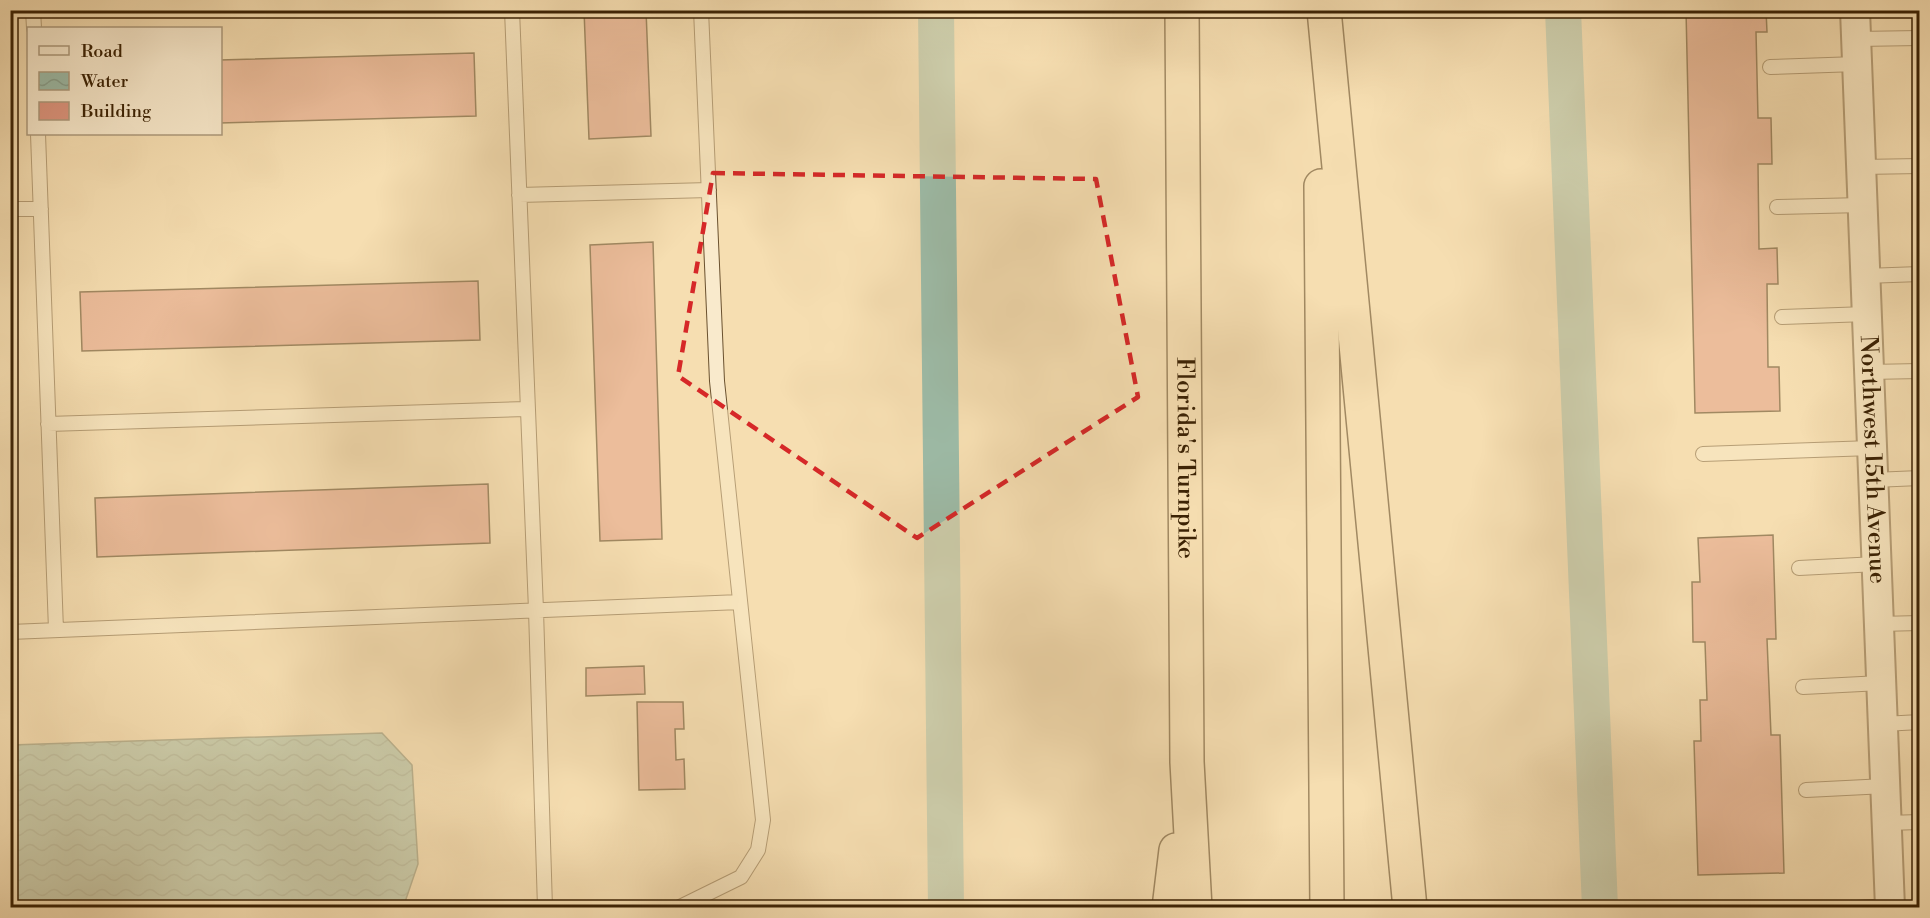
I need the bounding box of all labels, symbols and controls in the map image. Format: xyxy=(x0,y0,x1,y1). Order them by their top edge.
legend xyxy=(27,27,222,135)
text: Road xyxy=(81,40,124,63)
text: Water xyxy=(80,70,129,93)
text: Building xyxy=(80,100,152,123)
street label: Northwest 15th Avenue xyxy=(1853,335,1892,584)
street label: Florida's Turnpike xyxy=(1169,357,1201,559)

